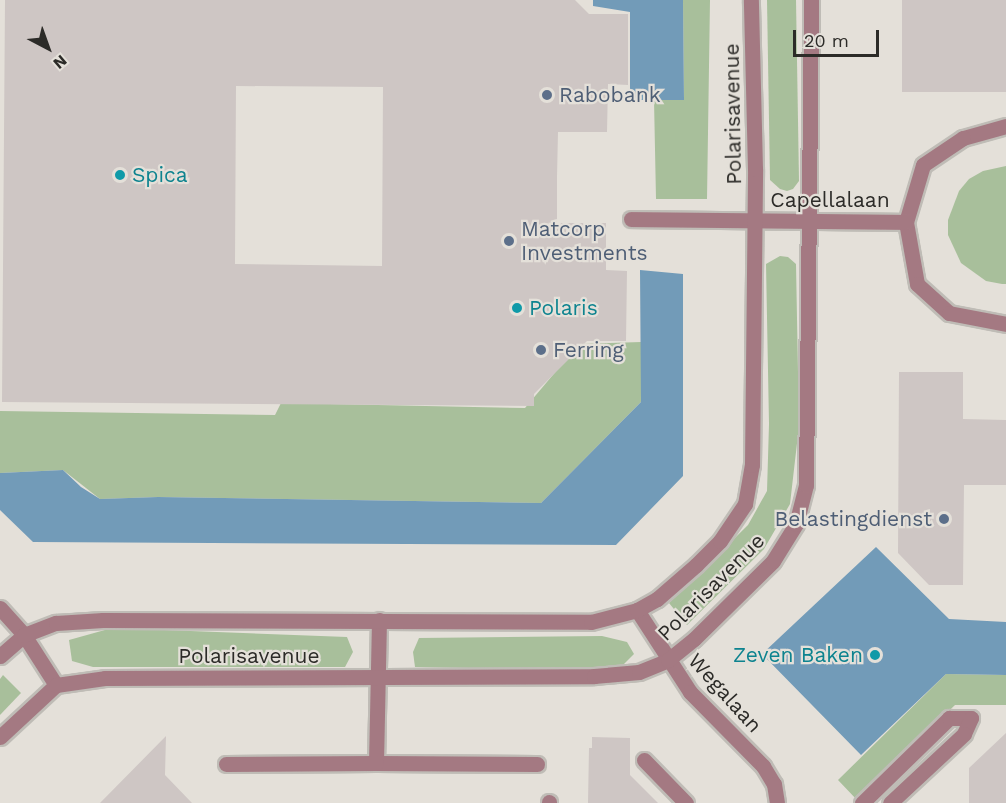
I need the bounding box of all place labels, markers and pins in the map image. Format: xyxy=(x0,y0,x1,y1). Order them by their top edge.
place label: Rabobank xyxy=(559,82,661,108)
marker: Rabobank xyxy=(540,88,554,102)
place label: Spica xyxy=(132,162,188,188)
marker: Spica xyxy=(113,168,127,182)
place label: Matcorp Investments xyxy=(521,216,648,266)
marker: Matcorp Investments xyxy=(502,234,516,248)
place label: Polaris xyxy=(529,295,598,321)
marker: Polaris xyxy=(510,301,524,315)
place label: Ferring xyxy=(553,337,624,363)
marker: Ferring xyxy=(534,343,548,357)
place label: Belastingdienst xyxy=(775,506,932,532)
marker: Belastingdienst xyxy=(937,512,951,526)
place label: Zeven Baken xyxy=(733,642,863,668)
marker: Zeven Baken xyxy=(868,648,882,662)

